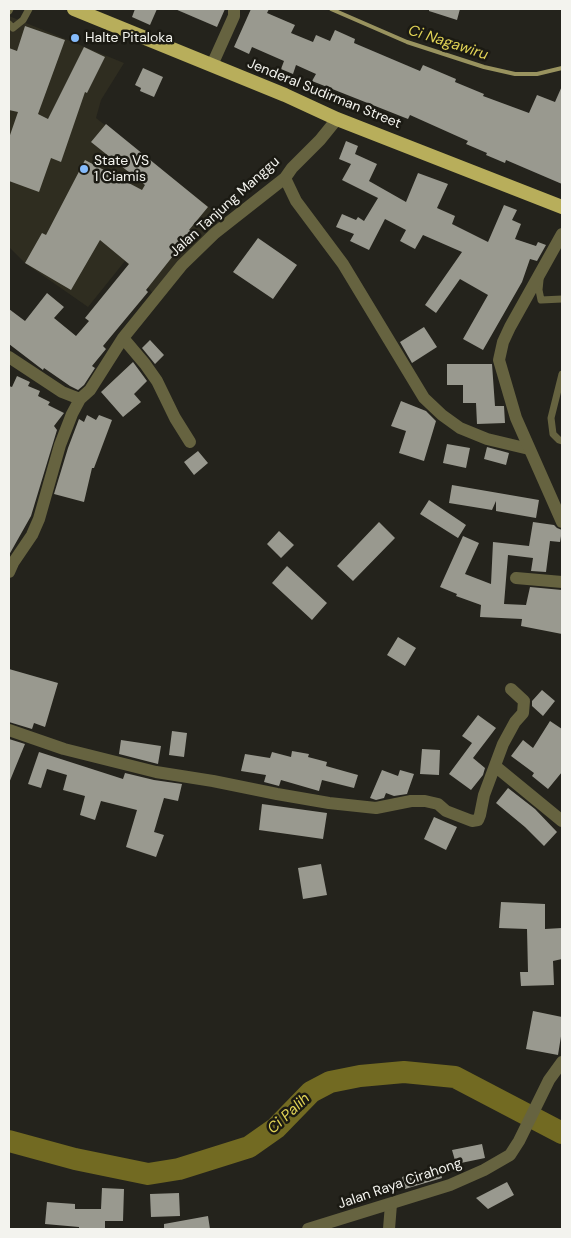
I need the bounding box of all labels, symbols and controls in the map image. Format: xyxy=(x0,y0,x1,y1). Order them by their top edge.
water label: Ci Nagawiru xyxy=(406,22,490,64)
place label: Halte Pitaloka xyxy=(85,30,173,46)
marker: Halte Pitaloka xyxy=(69,32,81,44)
street label: Jenderal Sudirman Street xyxy=(245,55,403,133)
place label: State VS 1 Ciamis xyxy=(94,153,149,186)
street label: Jalan Tanjung Manggu xyxy=(167,153,283,261)
marker: State VS 1 Ciamis xyxy=(78,163,90,175)
water label: Ci Palih xyxy=(264,1090,314,1138)
street label: Jalan Raya Cirahong xyxy=(336,1155,464,1213)

